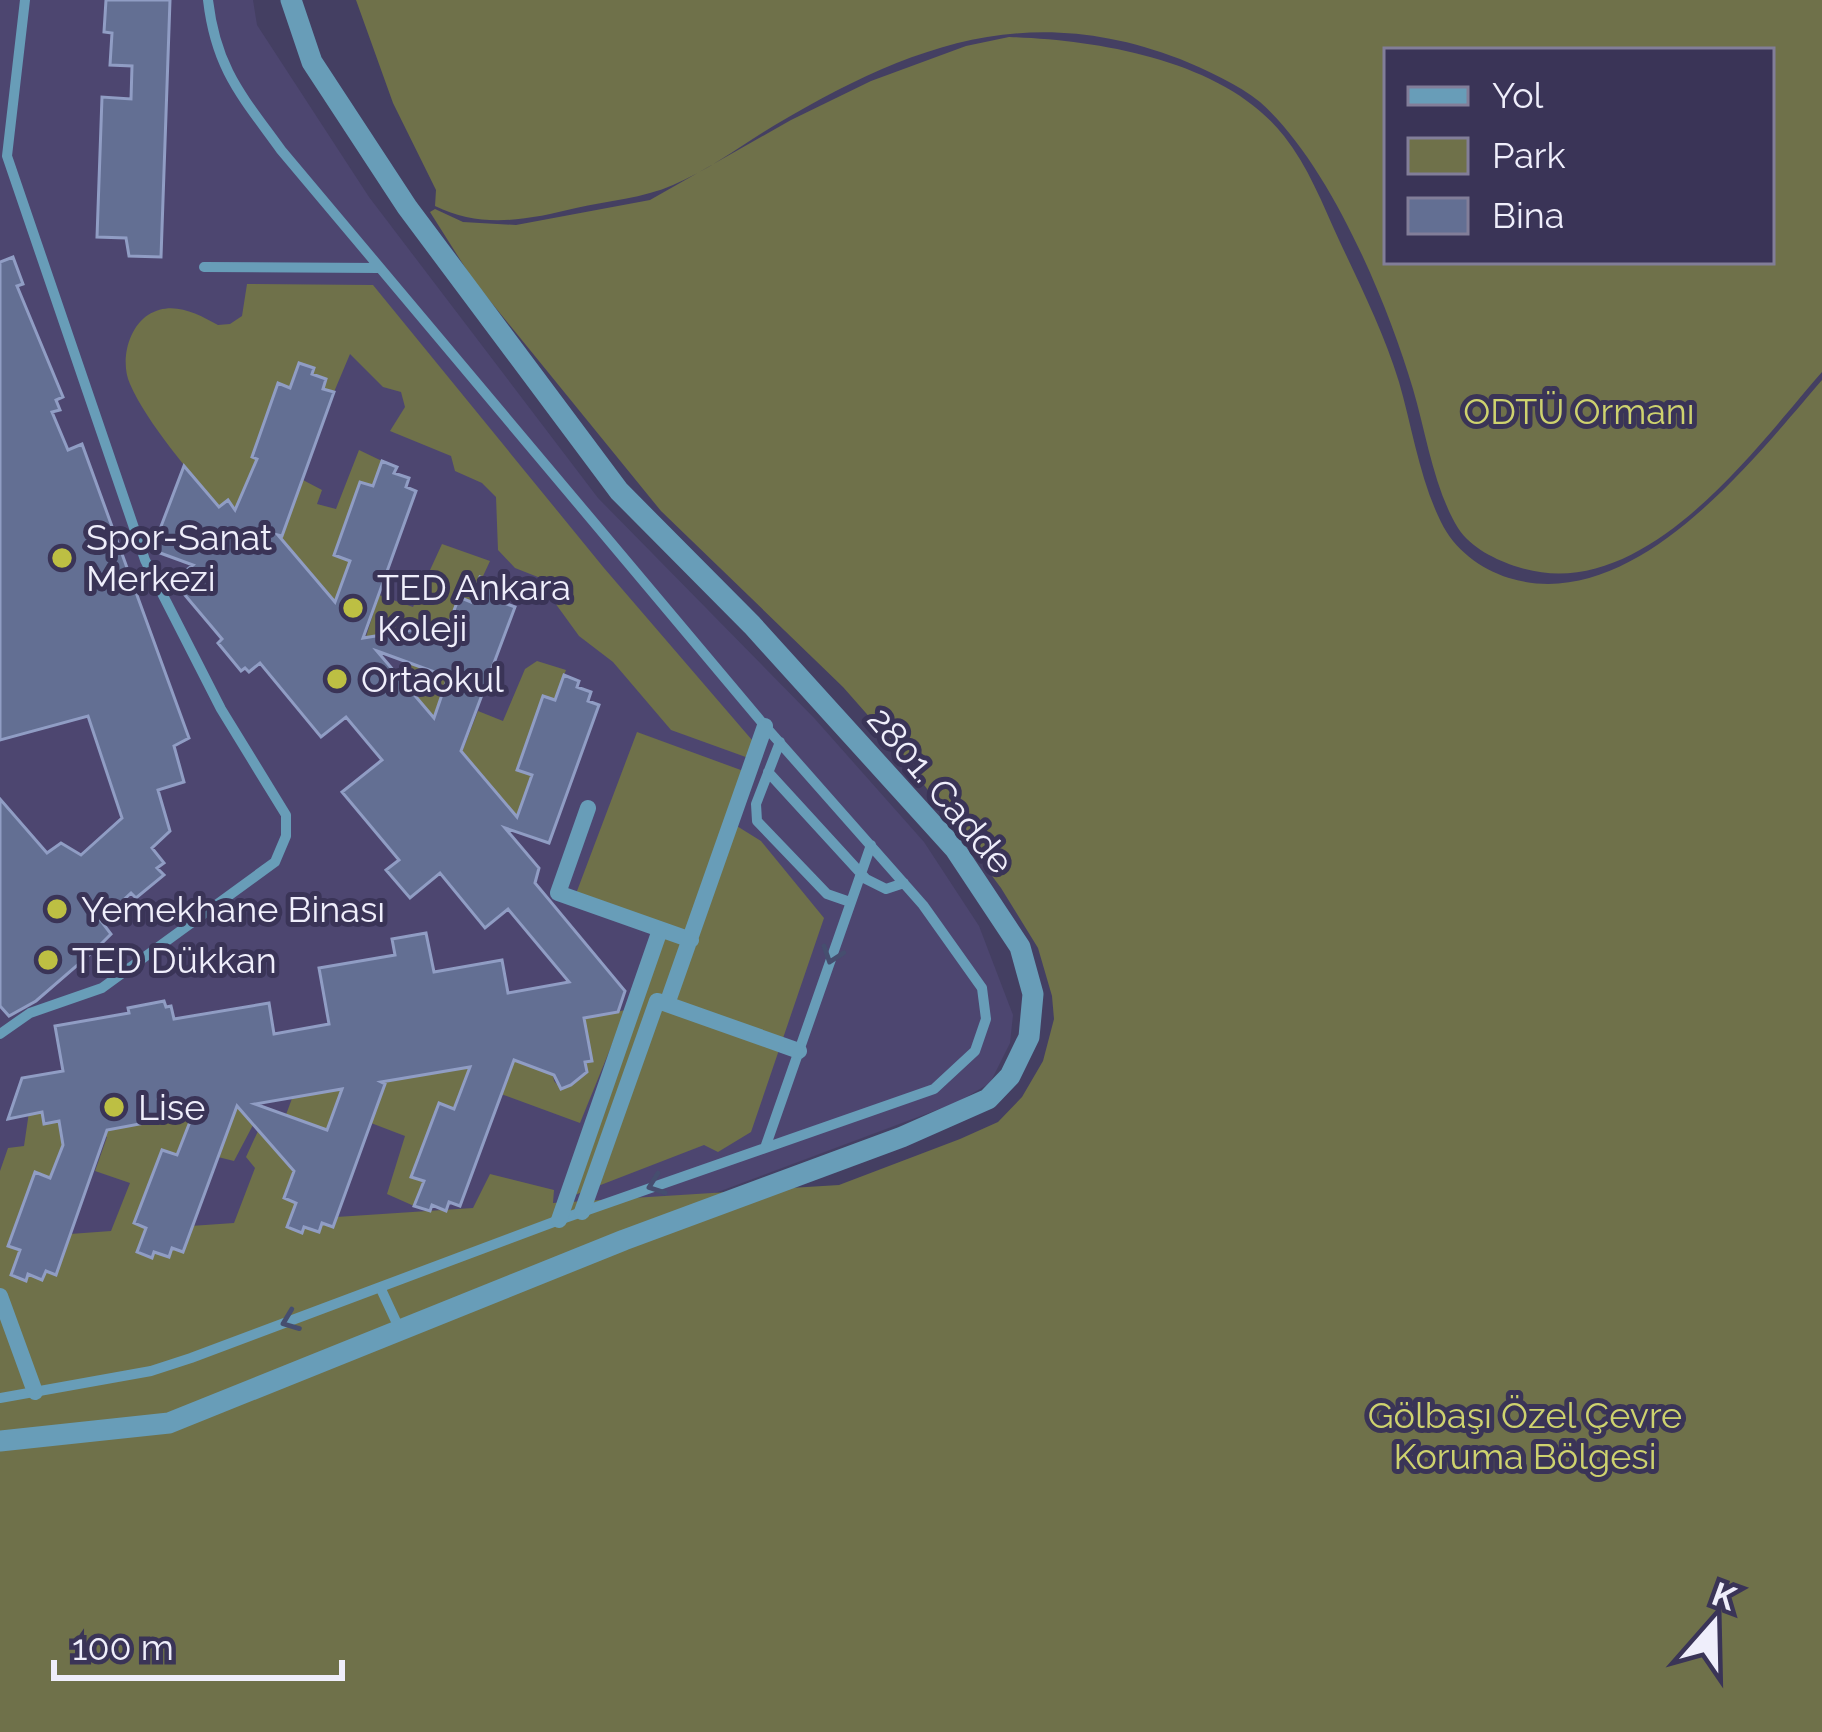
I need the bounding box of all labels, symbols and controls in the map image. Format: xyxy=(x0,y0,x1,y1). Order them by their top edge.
legend xyxy=(1384,48,1774,264)
text: Yol xyxy=(1492,74,1544,116)
text: Park xyxy=(1492,134,1566,176)
text: Bina xyxy=(1492,194,1564,236)
park label: ODTÜ Ormanı xyxy=(1463,390,1695,432)
place label: Spor-Sanat Merkezi xyxy=(86,516,272,599)
marker: Spor-Sanat Merkezi xyxy=(49,545,75,571)
place label: TED Ankara Koleji xyxy=(377,566,571,649)
marker: TED Ankara Koleji xyxy=(340,595,366,621)
place label: Ortaokul xyxy=(361,658,504,700)
marker: Ortaokul xyxy=(324,666,350,692)
street label: 2801. Cadde xyxy=(859,698,1023,882)
place label: Yemekhane Binası xyxy=(81,888,385,930)
marker: Yemekhane Binası xyxy=(44,896,70,922)
place label: TED Dükkan xyxy=(72,939,277,981)
one-way arrow xyxy=(822,943,846,964)
marker: TED Dükkan xyxy=(35,947,61,973)
place label: Lise xyxy=(138,1086,205,1128)
marker: Lise xyxy=(101,1094,127,1120)
one-way arrow xyxy=(647,1171,668,1195)
one-way arrow xyxy=(281,1306,302,1331)
park label: Gölbaşı Özel Çevre Koruma Bölgesi xyxy=(1368,1394,1682,1477)
north arrow xyxy=(1654,1564,1774,1684)
text: K xyxy=(1707,1574,1742,1619)
scale bar xyxy=(54,1606,342,1680)
text: 100 m xyxy=(72,1626,174,1668)

